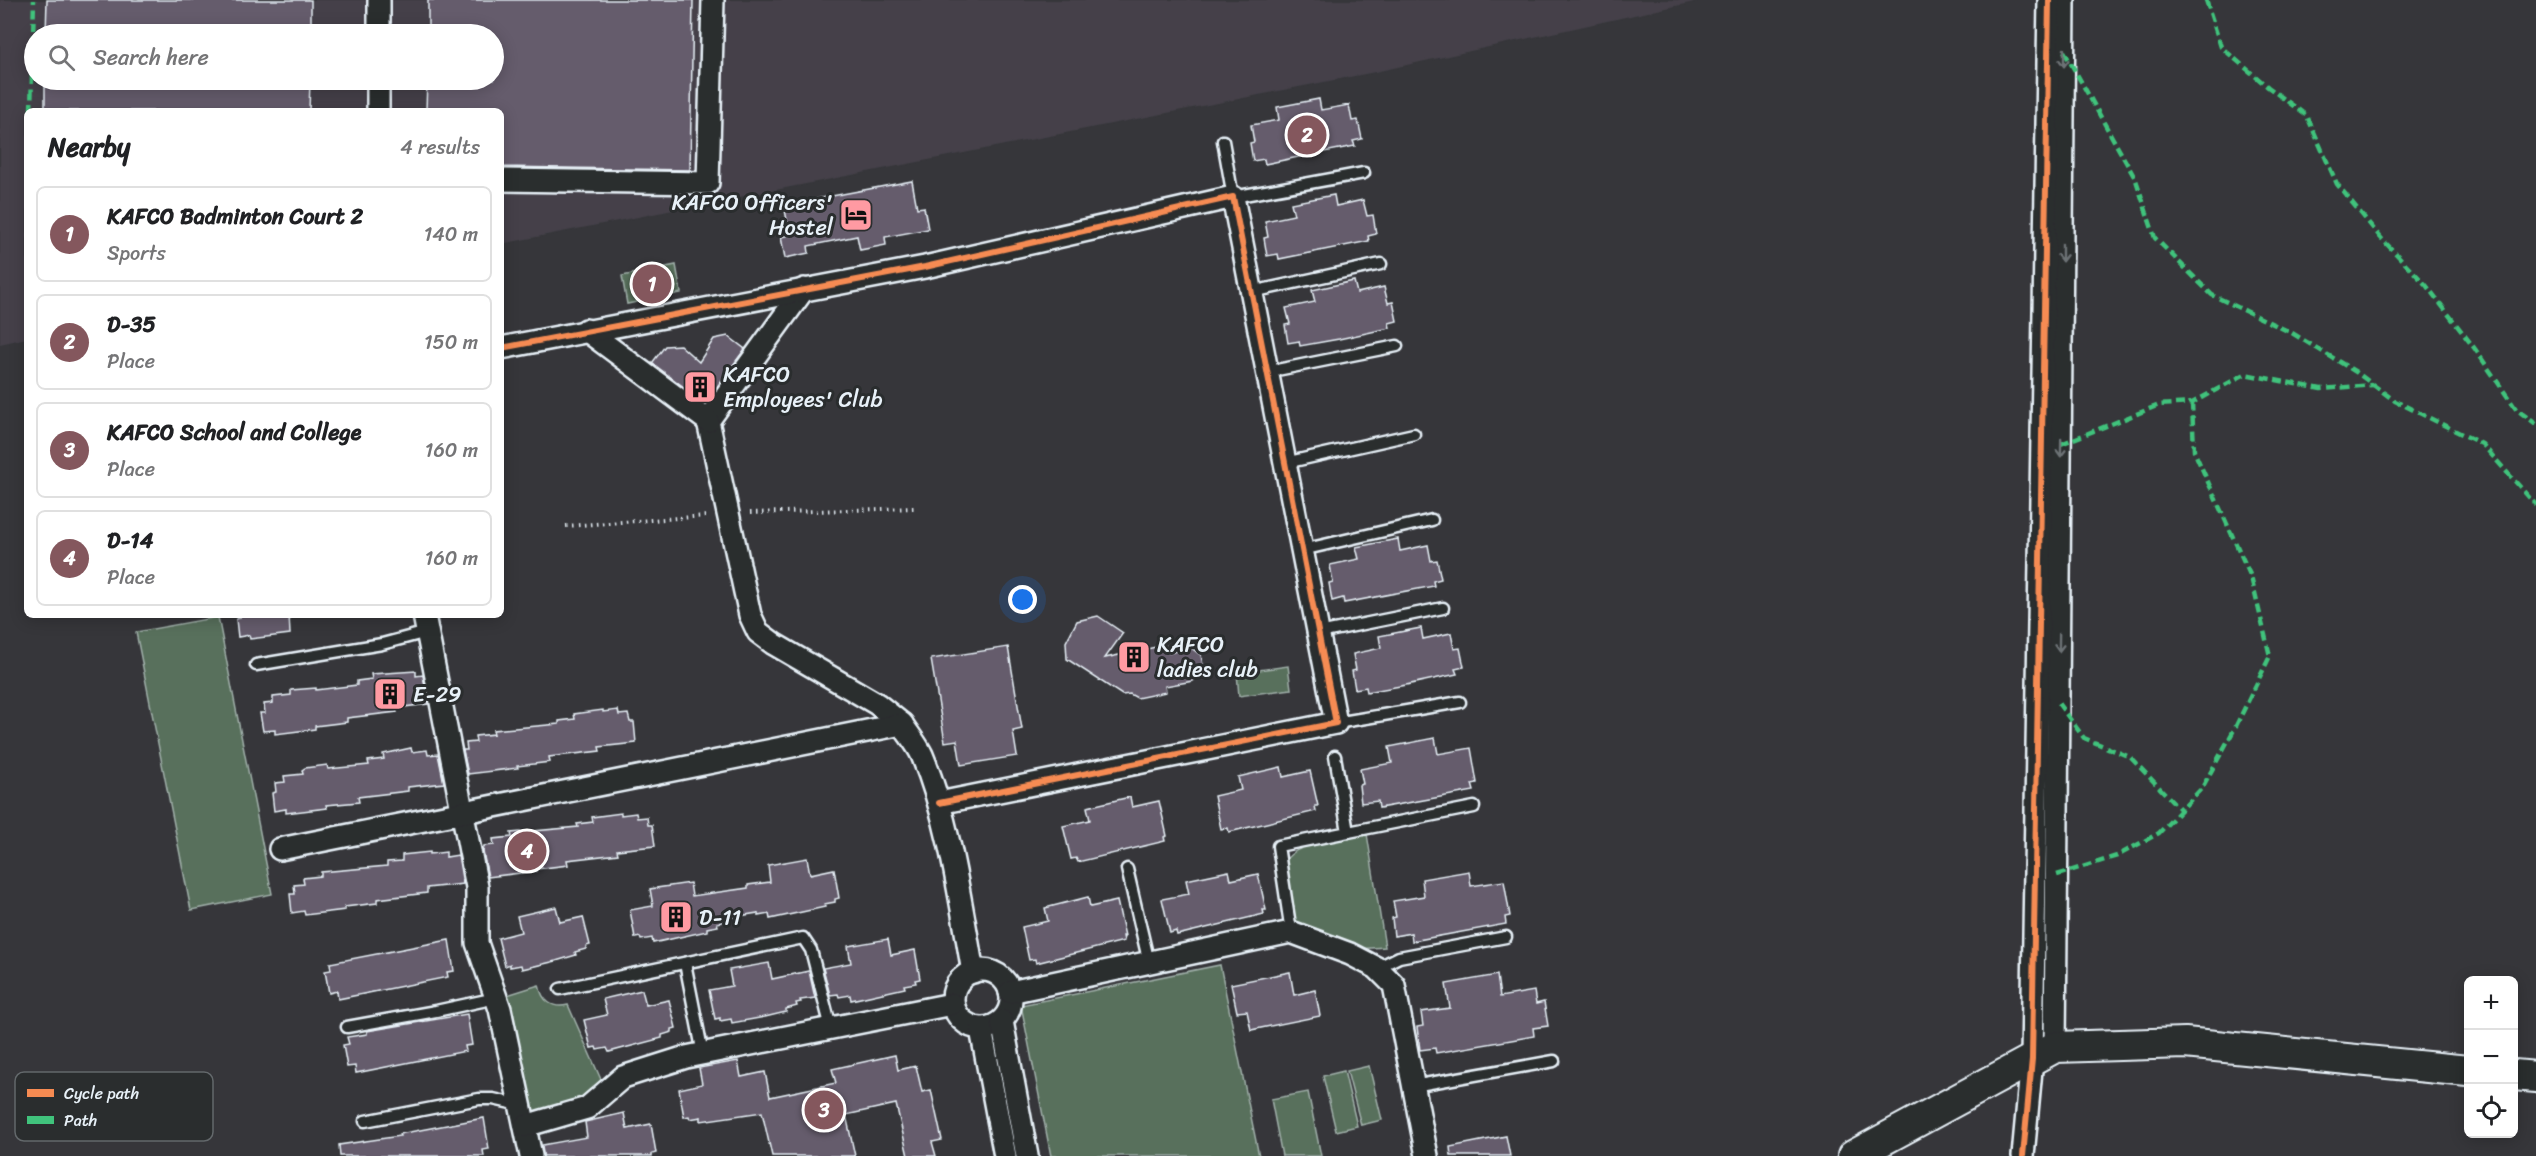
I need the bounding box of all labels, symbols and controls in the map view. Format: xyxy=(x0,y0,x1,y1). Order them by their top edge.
search box xyxy=(24,24,504,90)
text: Search here xyxy=(93,38,209,77)
icon: search xyxy=(45,41,78,74)
one-way arrow xyxy=(2058,48,2069,68)
pin: 2 xyxy=(1288,112,1326,158)
text: Nearby xyxy=(48,124,130,170)
text: 4 results xyxy=(400,130,480,165)
place label: KAFCO Officers' Hostel xyxy=(672,183,834,247)
text: KAFCO Badminton Court 2 xyxy=(107,197,363,236)
hotel icon: KAFCO Officers' Hostel xyxy=(838,197,874,233)
text: 1 xyxy=(65,217,74,252)
text: 140 m xyxy=(424,217,478,252)
text: Sports xyxy=(107,236,166,271)
one-way arrow xyxy=(2056,243,2068,263)
pin: 1 xyxy=(632,262,672,306)
text: D-35 xyxy=(107,305,156,344)
text: 2 xyxy=(64,325,75,360)
text: 150 m xyxy=(424,325,478,360)
text: Place xyxy=(107,344,155,379)
place label: KAFCO Employees' Club xyxy=(723,355,882,419)
building icon: KAFCO Employees' Club xyxy=(682,369,718,405)
text: KAFCO School and College xyxy=(107,413,361,452)
text: 3 xyxy=(64,433,75,468)
text: 160 m xyxy=(425,433,478,468)
one-way arrow xyxy=(2055,438,2067,458)
text: Place xyxy=(107,452,155,487)
text: D-14 xyxy=(107,521,154,560)
text: 4 xyxy=(63,541,76,576)
text: 160 m xyxy=(425,541,478,576)
text: Place xyxy=(107,560,155,595)
your location xyxy=(1008,585,1037,614)
place label: KAFCO ladies club xyxy=(1157,625,1258,689)
one-way arrow xyxy=(2053,633,2065,653)
building icon: KAFCO ladies club xyxy=(1116,639,1152,675)
place label: E-29 xyxy=(413,675,462,714)
building icon: E-29 xyxy=(372,676,408,712)
pin: 4 xyxy=(508,828,546,874)
place label: D-11 xyxy=(699,898,741,937)
building icon: D-11 xyxy=(658,899,694,935)
map controls xyxy=(2464,976,2518,1138)
button: + xyxy=(2464,976,2518,1030)
button: − xyxy=(2464,1030,2518,1084)
legend xyxy=(15,1072,213,1141)
text: Cycle path xyxy=(64,1079,139,1108)
button: locate xyxy=(2464,1084,2518,1138)
pin: 3 xyxy=(804,1088,844,1132)
text: Path xyxy=(64,1106,97,1135)

